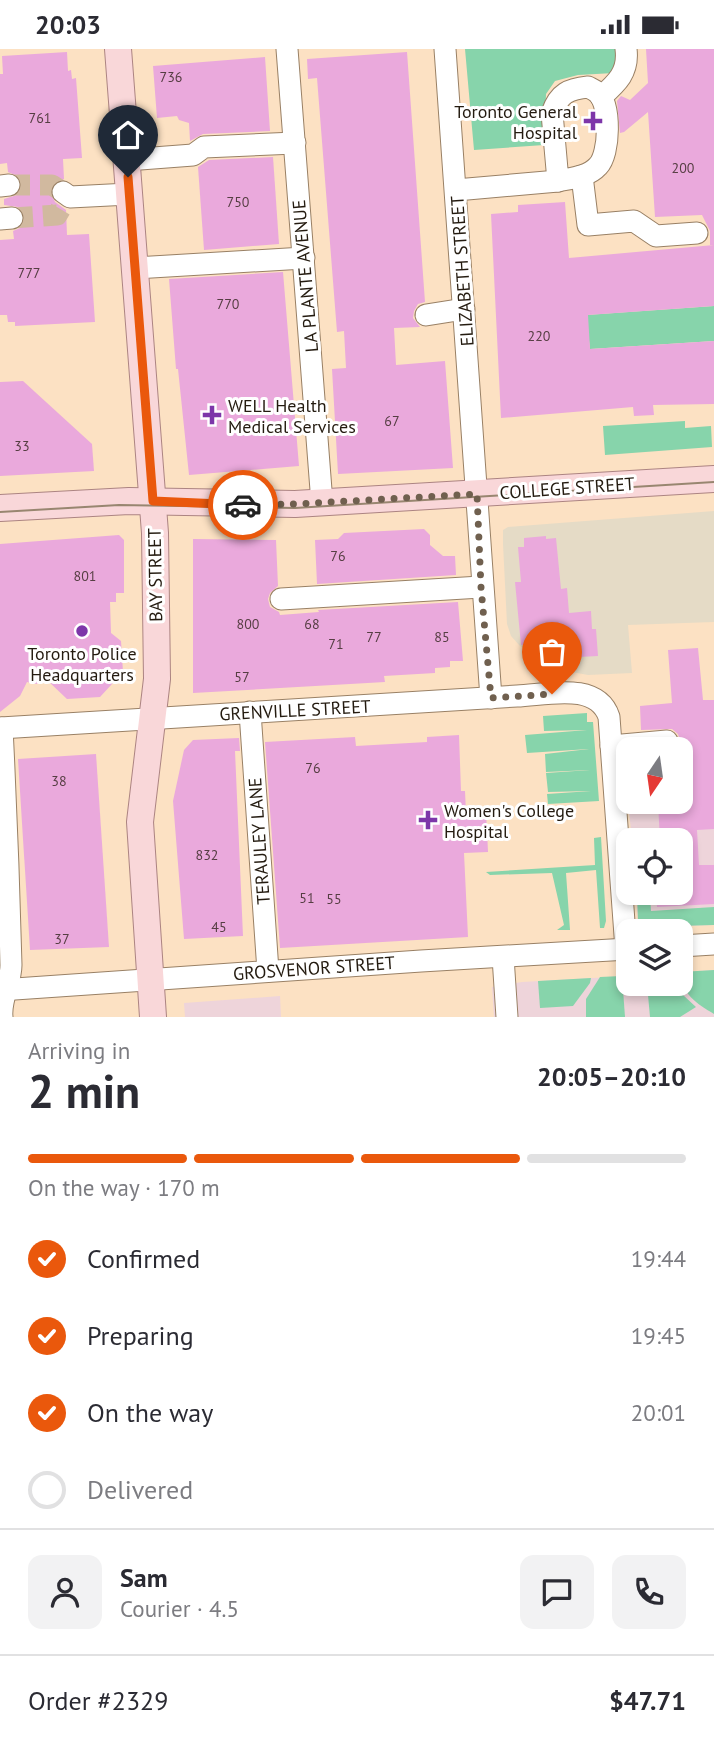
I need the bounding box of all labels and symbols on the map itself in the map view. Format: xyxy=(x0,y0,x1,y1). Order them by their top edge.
house number: 736 xyxy=(160,68,182,86)
place label: Toronto General Hospital xyxy=(454,100,578,144)
pin xyxy=(98,105,158,177)
house number: 761 xyxy=(29,109,51,127)
marker: Toronto General Hospital xyxy=(583,111,603,131)
house number: 200 xyxy=(672,159,695,177)
house number: 750 xyxy=(227,193,250,211)
street label: ELIZABETH STREET xyxy=(445,195,479,347)
street label: LA PLANTE AVENUE xyxy=(287,199,323,353)
house number: 777 xyxy=(18,264,40,282)
house number: 770 xyxy=(217,295,240,313)
house number: 220 xyxy=(528,327,551,345)
place label: WELL Health Medical Services xyxy=(228,394,356,438)
marker: WELL Health Medical Services xyxy=(202,405,222,425)
house number: 67 xyxy=(384,412,400,430)
house number: 33 xyxy=(14,437,30,455)
courier xyxy=(208,470,278,540)
street label: COLLEGE STREET xyxy=(499,472,635,504)
street label: BAY STREET xyxy=(143,528,167,622)
house number: 76 xyxy=(330,547,346,565)
house number: 801 xyxy=(74,567,96,585)
house number: 800 xyxy=(237,615,260,633)
house number: 68 xyxy=(304,615,320,633)
pin xyxy=(522,622,582,694)
marker: Toronto Police Headquarters xyxy=(74,623,90,639)
house number: 77 xyxy=(366,628,382,646)
house number: 85 xyxy=(434,628,450,646)
house number: 71 xyxy=(328,635,344,653)
place label: Toronto Police Headquarters xyxy=(27,642,137,686)
house number: 57 xyxy=(234,668,250,686)
street label: GRENVILLE STREET xyxy=(219,695,371,725)
north arrow xyxy=(616,737,693,814)
house number: 76 xyxy=(305,759,321,777)
house number: 38 xyxy=(51,772,67,790)
street label: TERAULEY LANE xyxy=(243,777,275,905)
place label: Women's College Hospital xyxy=(444,799,574,843)
marker: Women's College Hospital xyxy=(418,810,438,830)
house number: 832 xyxy=(196,846,218,864)
house number: 51 xyxy=(299,889,315,907)
house number: 55 xyxy=(326,890,342,908)
house number: 45 xyxy=(211,918,227,936)
house number: 37 xyxy=(54,930,70,948)
street label: GROSVENOR STREET xyxy=(232,951,396,985)

